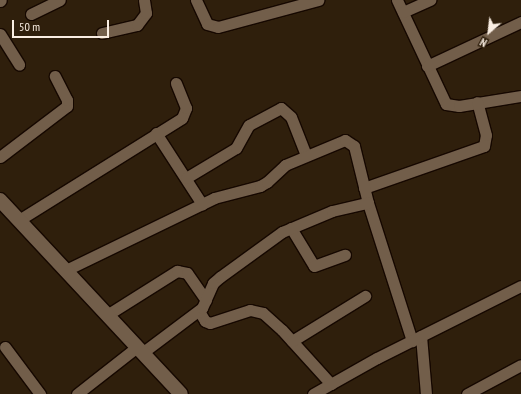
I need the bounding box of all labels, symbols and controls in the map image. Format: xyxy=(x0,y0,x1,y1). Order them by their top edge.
scale bar xyxy=(14,12,111,38)
north arrow xyxy=(469,12,509,52)
text: 50 m xyxy=(19,19,40,34)
text: N xyxy=(477,35,489,50)

